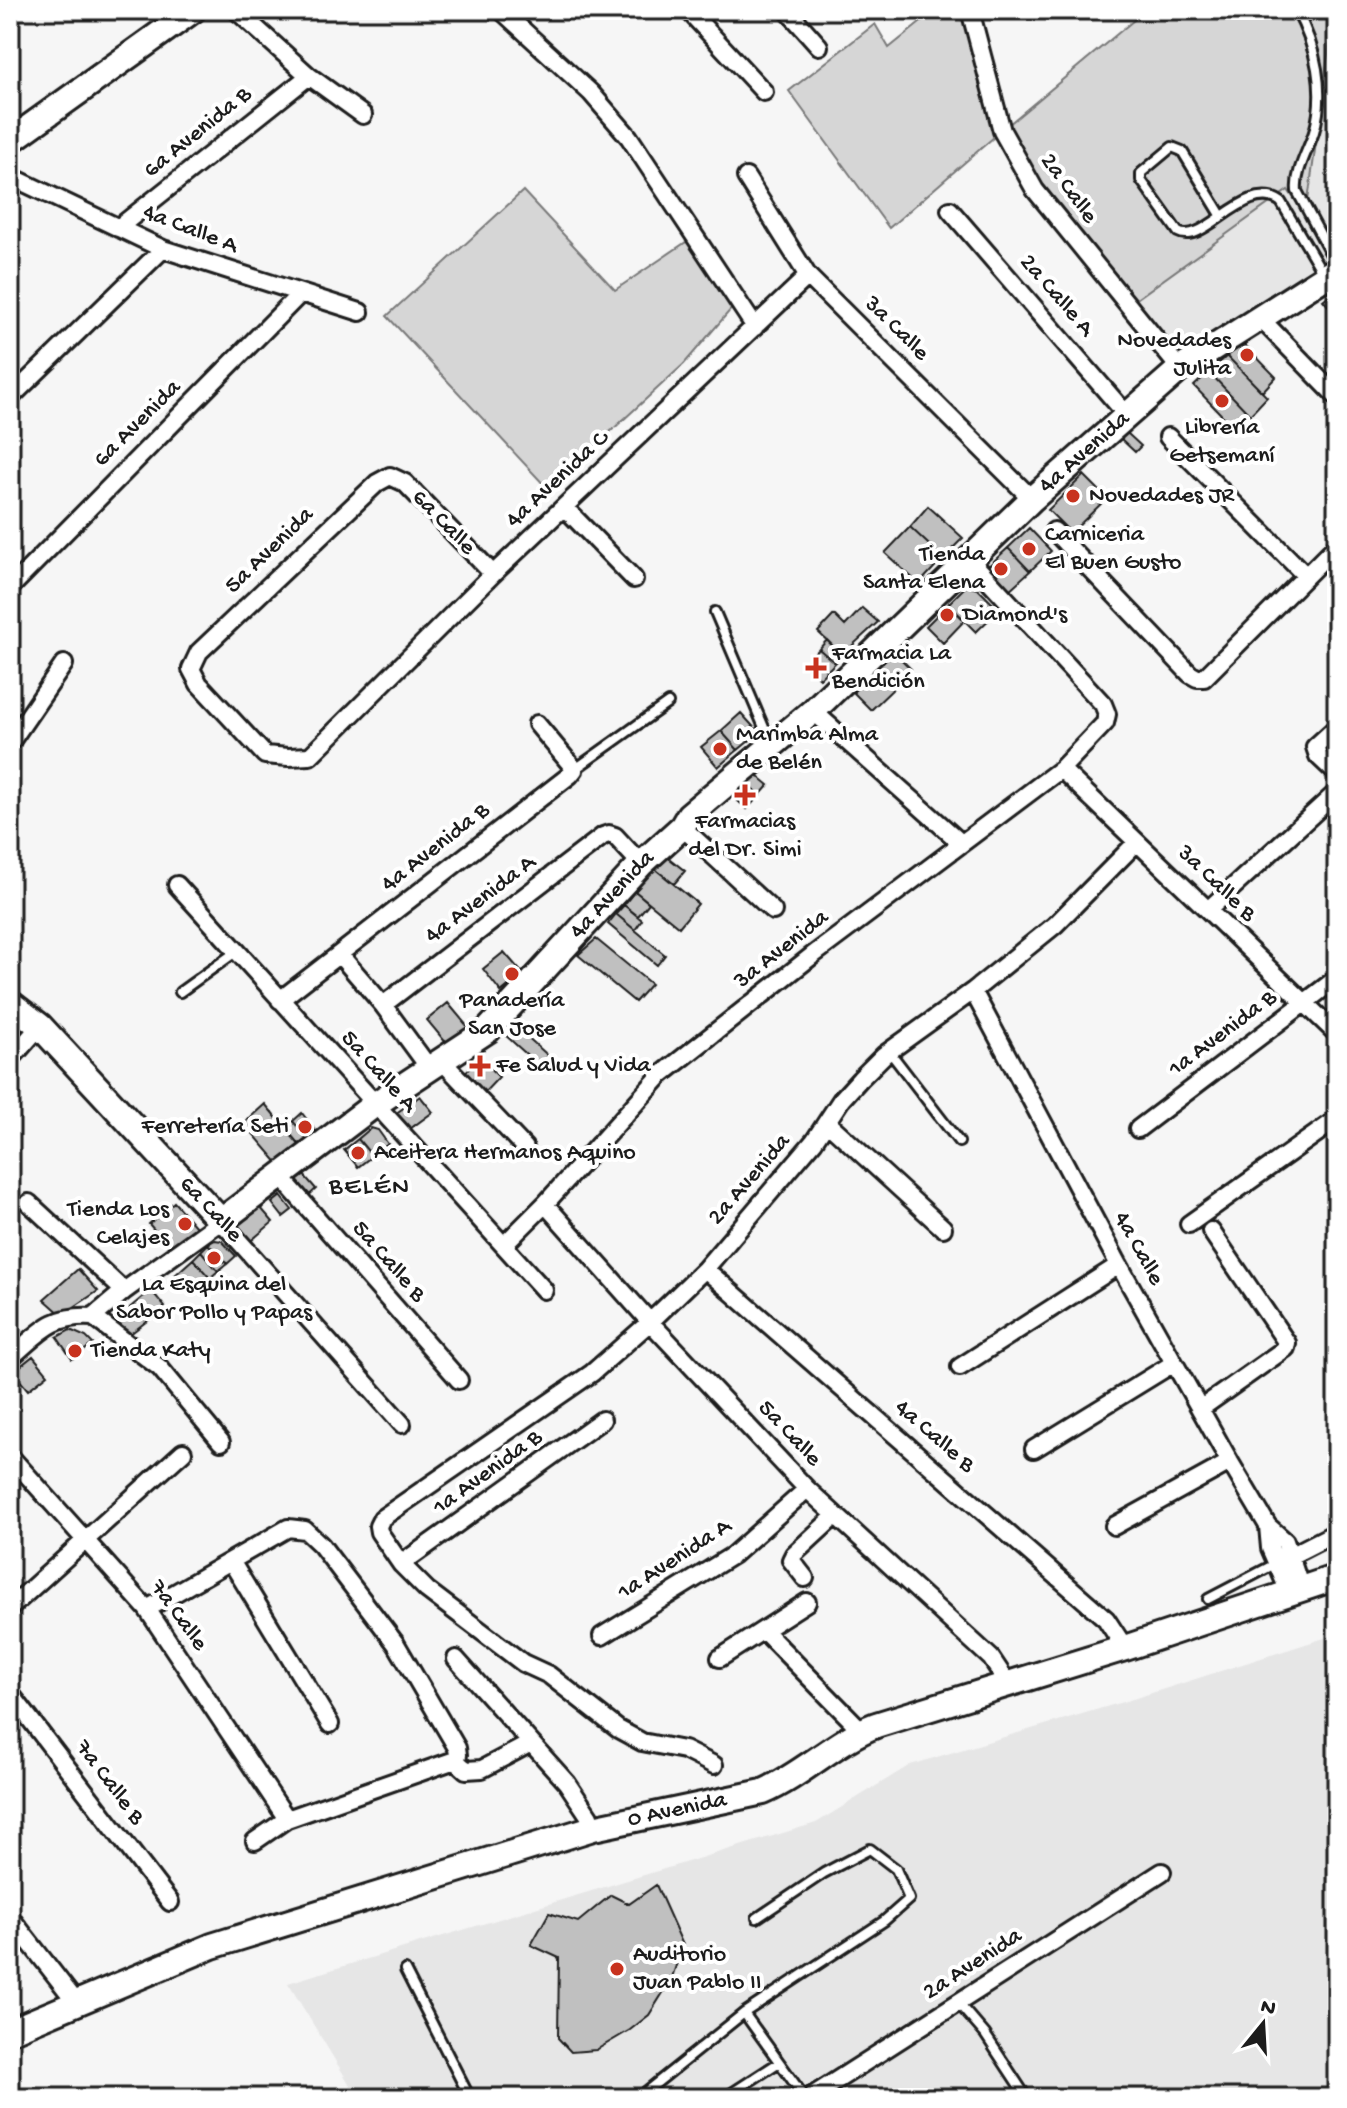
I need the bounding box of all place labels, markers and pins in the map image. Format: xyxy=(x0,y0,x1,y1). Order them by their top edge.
place label: Novedades Julita xyxy=(1117,327,1232,384)
marker: Novedades Julita xyxy=(1238,346,1256,364)
marker: Librería Getsemaní xyxy=(1213,392,1231,410)
place label: Librería Getsemaní xyxy=(1169,414,1276,471)
place label: Novedades JR xyxy=(1089,482,1235,511)
marker: Novedades JR xyxy=(1064,487,1082,505)
place label: Carniceria El Buen Gusto xyxy=(1045,521,1181,578)
marker: Carniceria El Buen Gusto xyxy=(1020,540,1038,558)
place label: Tienda Santa Elena xyxy=(863,541,986,598)
marker: Tienda Santa Elena xyxy=(992,560,1010,578)
place label: Diamond's xyxy=(961,601,1068,630)
marker: Diamond's xyxy=(938,606,956,624)
place label: Farmacia La Bendición xyxy=(831,640,952,697)
marker: Farmacia La Bendición xyxy=(807,659,825,677)
place label: Marimba Alma de Belén xyxy=(736,721,879,778)
marker: Marimba Alma de Belén xyxy=(711,740,729,758)
marker: Farmacias del Dr. Simi xyxy=(736,786,754,804)
place label: Farmacias del Dr. Simi xyxy=(688,808,802,865)
marker: Panadería San Jose xyxy=(503,965,521,983)
place label: Panadería San Jose xyxy=(459,987,565,1044)
place label: Fe Salud y Vida xyxy=(495,1052,651,1081)
marker: Fe Salud y Vida xyxy=(471,1057,489,1075)
place label: Ferretería Seti xyxy=(141,1113,289,1142)
marker: Ferretería Seti xyxy=(296,1118,314,1136)
place label: Aceitera Hermanos Aquino xyxy=(374,1139,636,1168)
marker: Aceitera Hermanos Aquino xyxy=(349,1144,367,1162)
place label: Tienda Los Celajes xyxy=(66,1196,170,1253)
marker: Tienda Los Celajes xyxy=(176,1215,194,1233)
marker: La Esquina del Sabor Pollo y Papas xyxy=(205,1249,223,1267)
place label: La Esquina del Sabor Pollo y Papas xyxy=(116,1271,313,1328)
place label: Tienda Katy xyxy=(89,1337,211,1366)
marker: Tienda Katy xyxy=(66,1342,84,1360)
place label: Auditorio Juan Pablo II xyxy=(633,1941,762,1998)
marker: Auditorio Juan Pablo II xyxy=(608,1960,626,1978)

